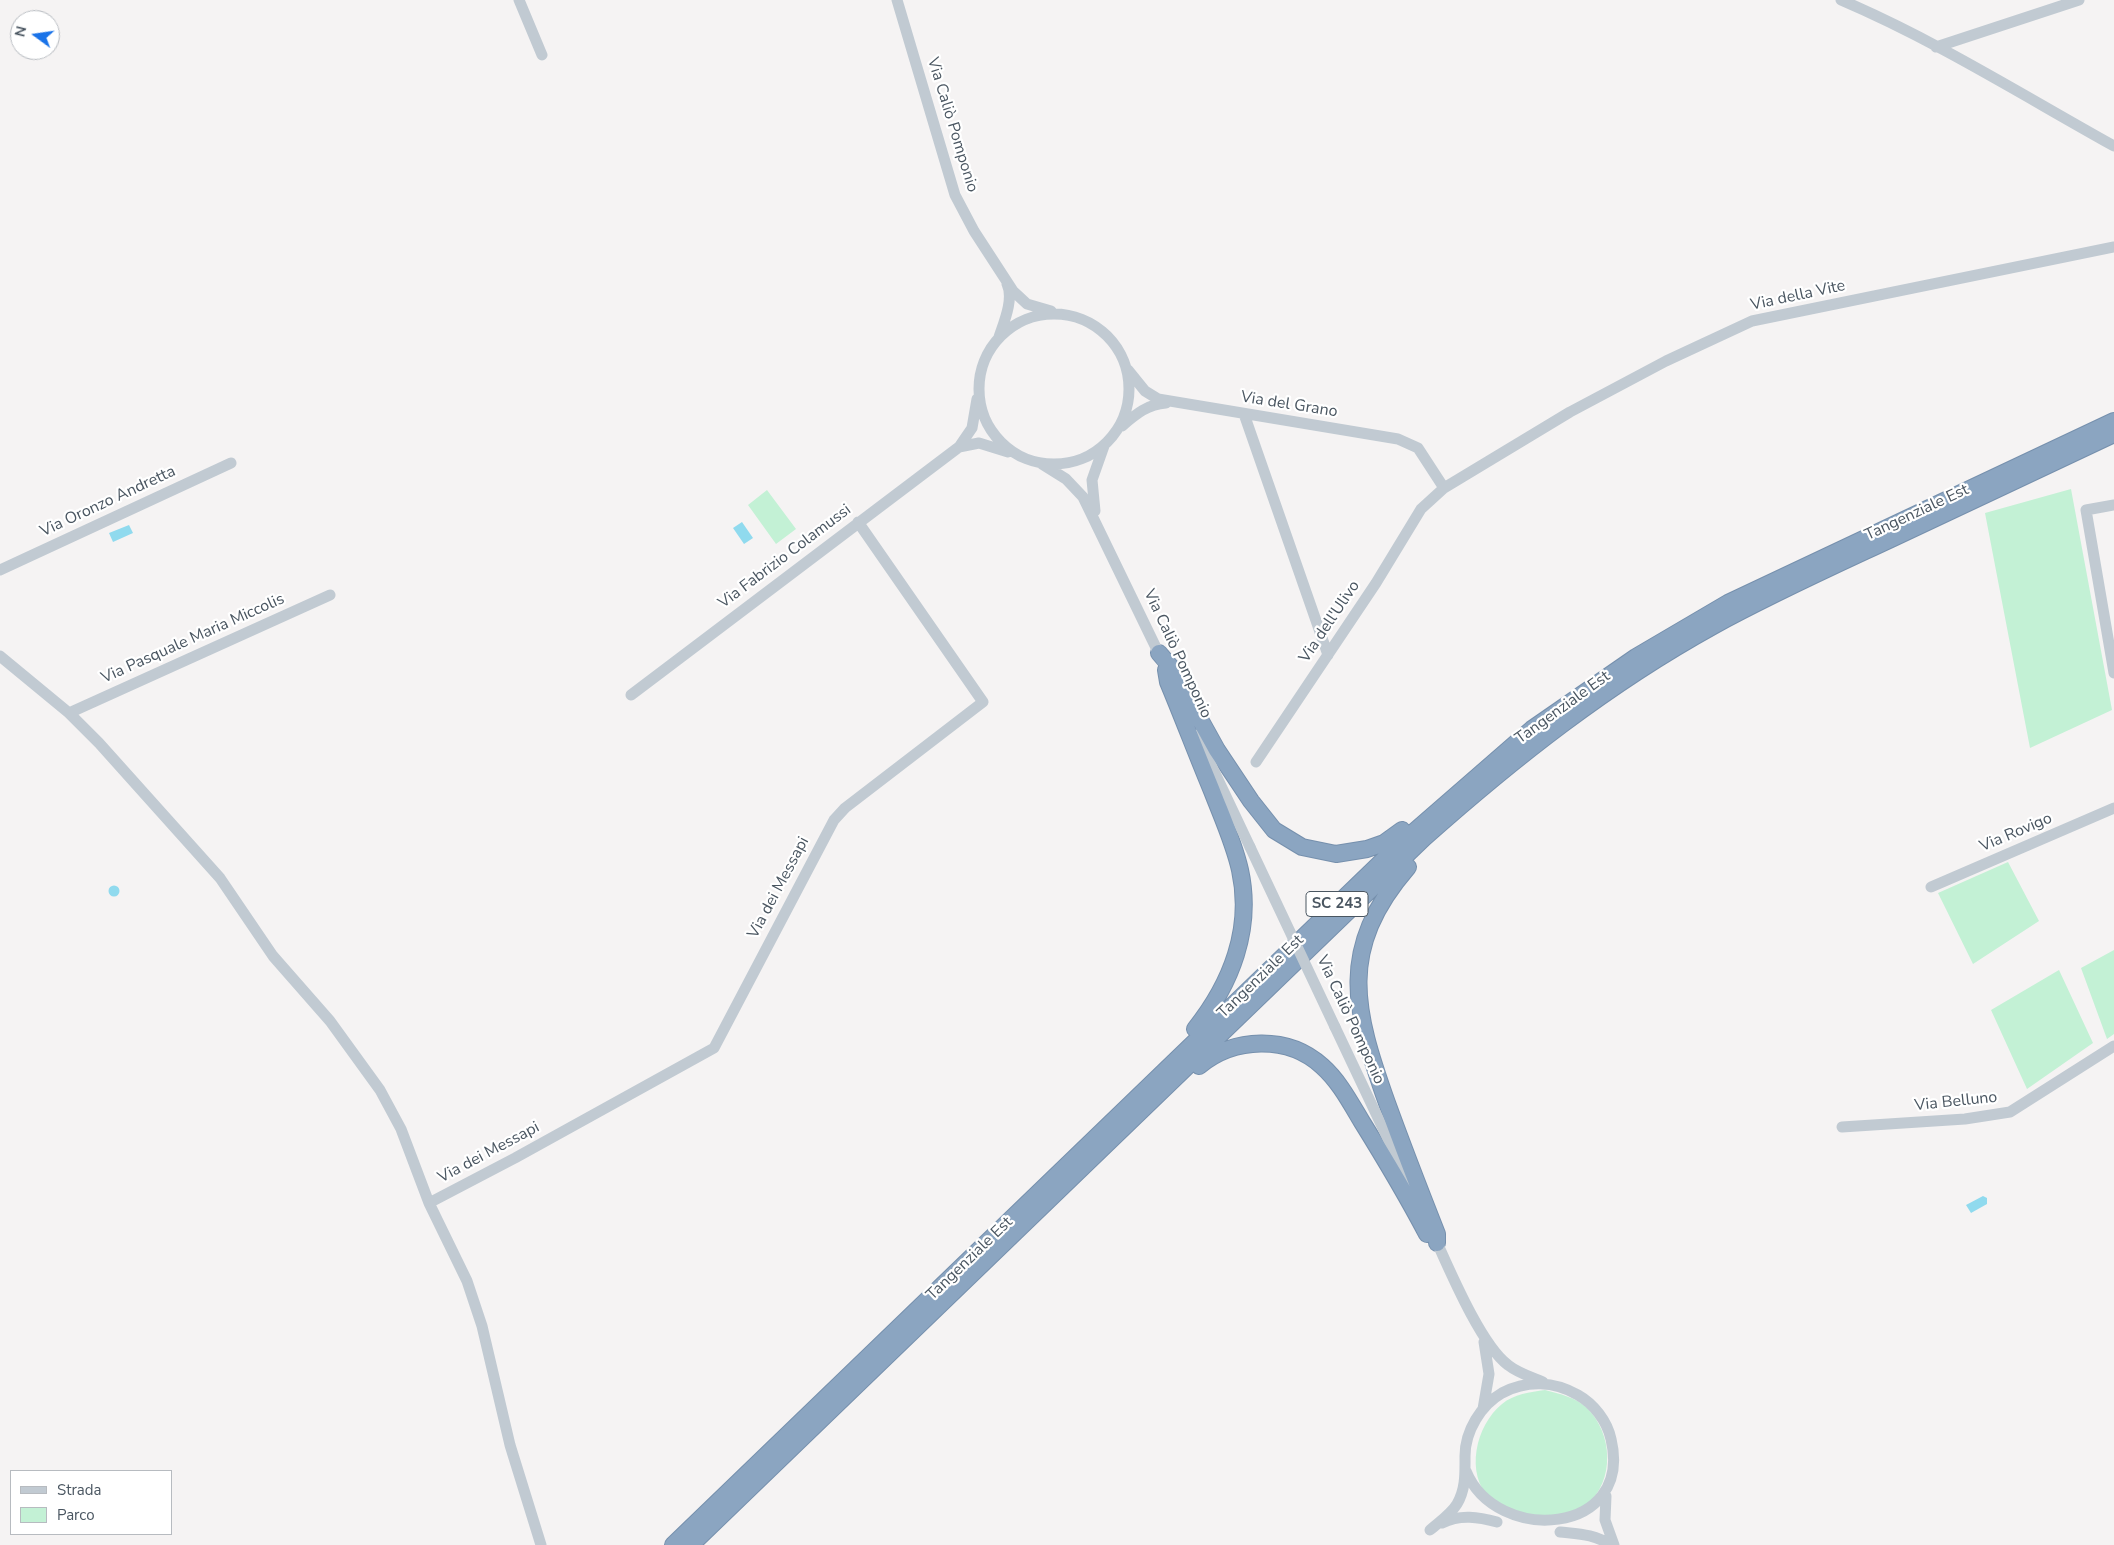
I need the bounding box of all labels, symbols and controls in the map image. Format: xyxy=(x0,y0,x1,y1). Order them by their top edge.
north arrow xyxy=(10,10,60,60)
text: N xyxy=(10,24,31,39)
street label: Via Caliò Pomponio xyxy=(922,55,982,195)
street label: Via della Vite xyxy=(1749,277,1847,315)
street label: Via del Grano xyxy=(1239,388,1339,422)
street label: Via Oronzo Andretta xyxy=(37,462,179,542)
street label: Tangenziale Est xyxy=(1862,481,1972,545)
street label: Via Fabrizio Colamussi xyxy=(715,501,855,613)
street label: Via dell'Ulivo xyxy=(1296,577,1364,667)
street label: Via Caliò Pomponio xyxy=(1139,586,1215,722)
street label: Via Pasquale Maria Miccolis xyxy=(98,590,288,688)
street label: Tangenziale Est xyxy=(1512,667,1614,749)
street label: Via Rovigo xyxy=(1977,809,2055,857)
street label: Via dei Messapi xyxy=(744,834,814,942)
road number: SC 243 xyxy=(1306,892,1368,916)
street label: Tangenziale Est xyxy=(1214,931,1308,1023)
street label: Via Caliò Pomponio xyxy=(1312,952,1388,1088)
street label: Via Belluno xyxy=(1914,1088,1998,1116)
street label: Via dei Messapi xyxy=(435,1118,543,1188)
street label: Tangenziale Est xyxy=(923,1213,1017,1305)
legend xyxy=(10,1470,172,1535)
text: Strada xyxy=(57,1480,101,1500)
text: Parco xyxy=(57,1505,95,1525)

